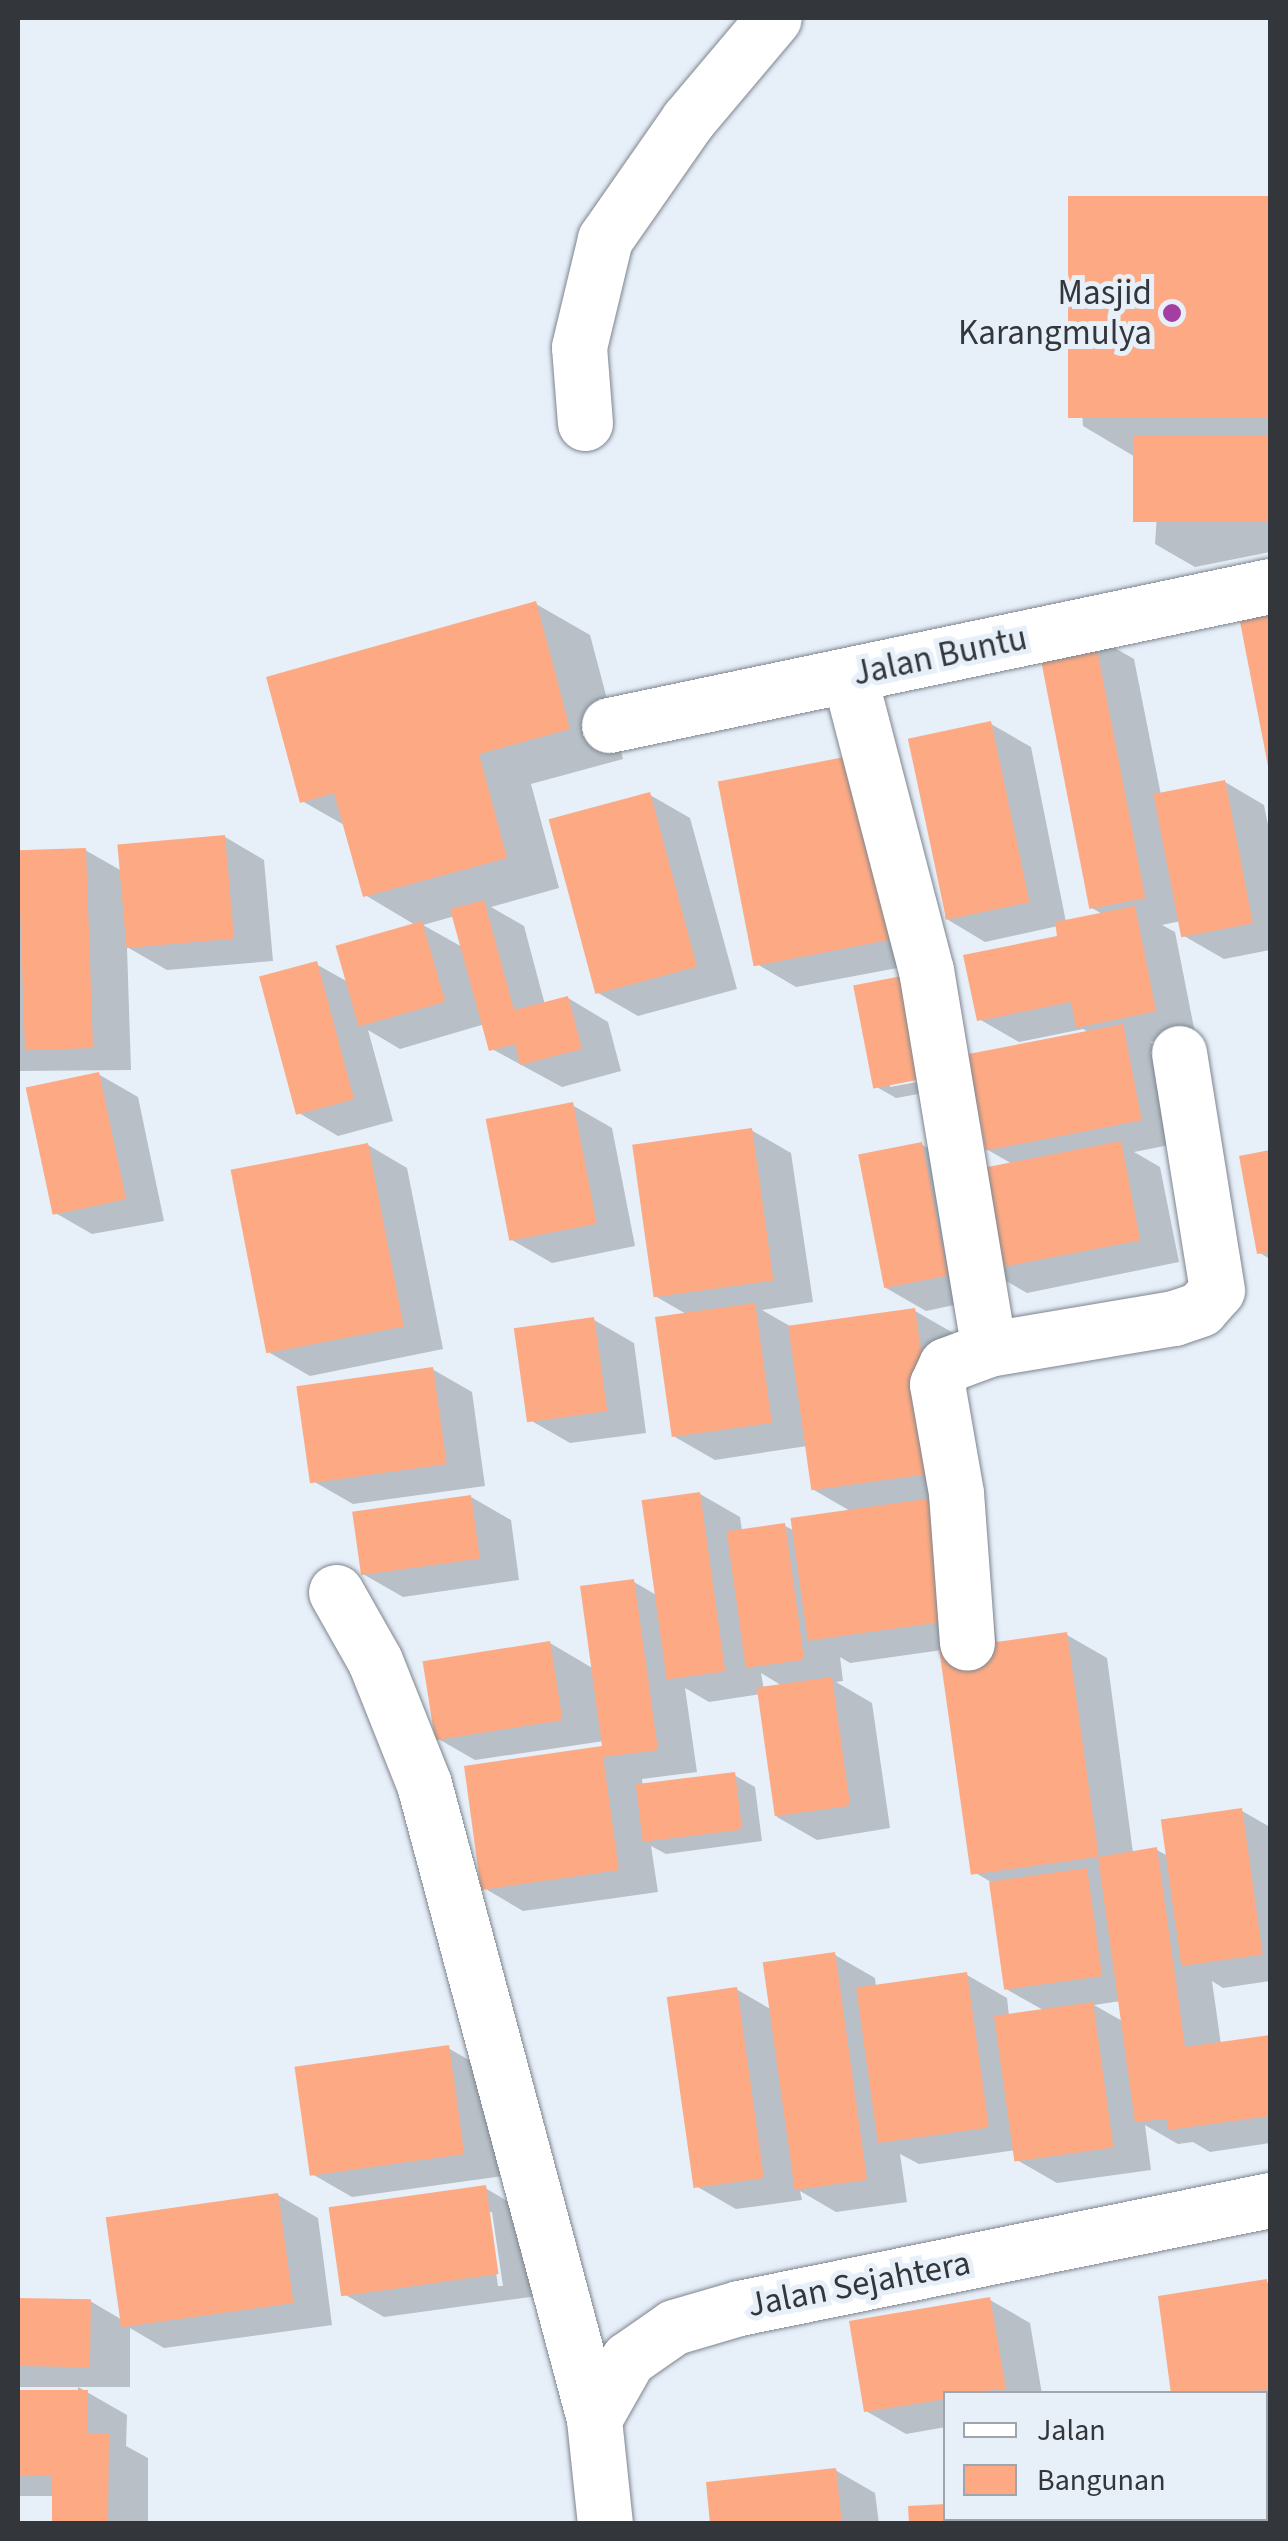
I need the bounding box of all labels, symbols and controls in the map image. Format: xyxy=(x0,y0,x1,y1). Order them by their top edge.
place label: Masjid Karangmulya xyxy=(958,272,1152,354)
marker: Masjid Karangmulya xyxy=(1161,302,1183,324)
street label: Jalan Buntu xyxy=(849,617,1031,695)
street label: Jalan Sejahtera xyxy=(744,2242,974,2326)
legend xyxy=(943,2391,1268,2521)
text: Jalan xyxy=(1037,2409,1106,2452)
text: Bangunan xyxy=(1037,2459,1166,2502)

